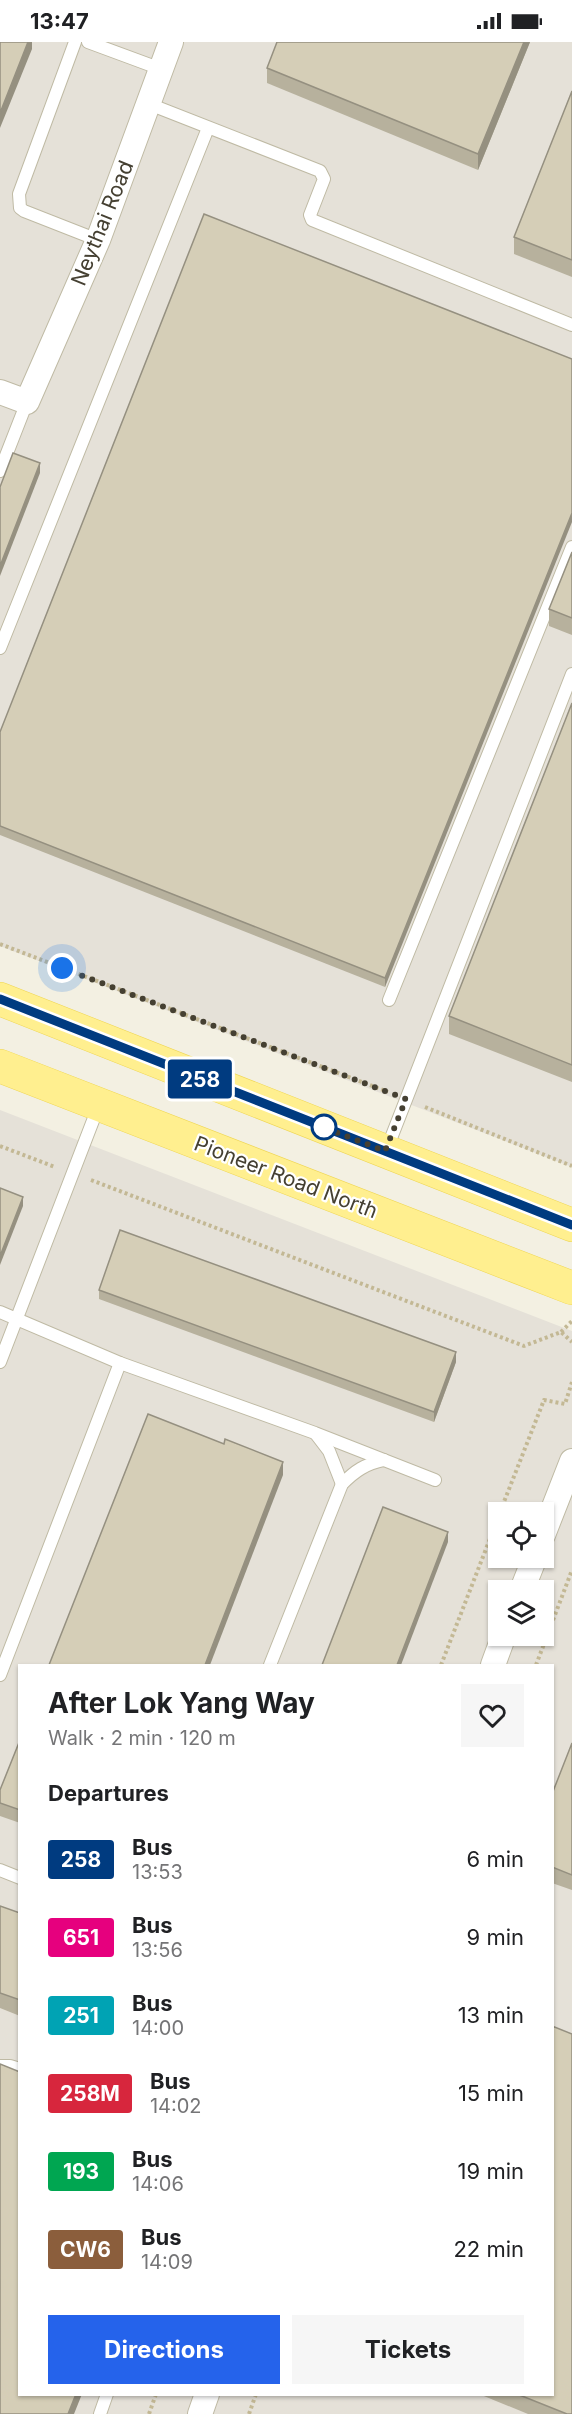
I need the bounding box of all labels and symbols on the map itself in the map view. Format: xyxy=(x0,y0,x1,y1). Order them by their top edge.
street label: Neythai Road xyxy=(66,157,138,289)
your location xyxy=(47,953,77,983)
line badge: 258 xyxy=(166,1060,234,1098)
unlabelled marker xyxy=(311,1114,337,1140)
street label: Pioneer Road North xyxy=(191,1131,381,1223)

